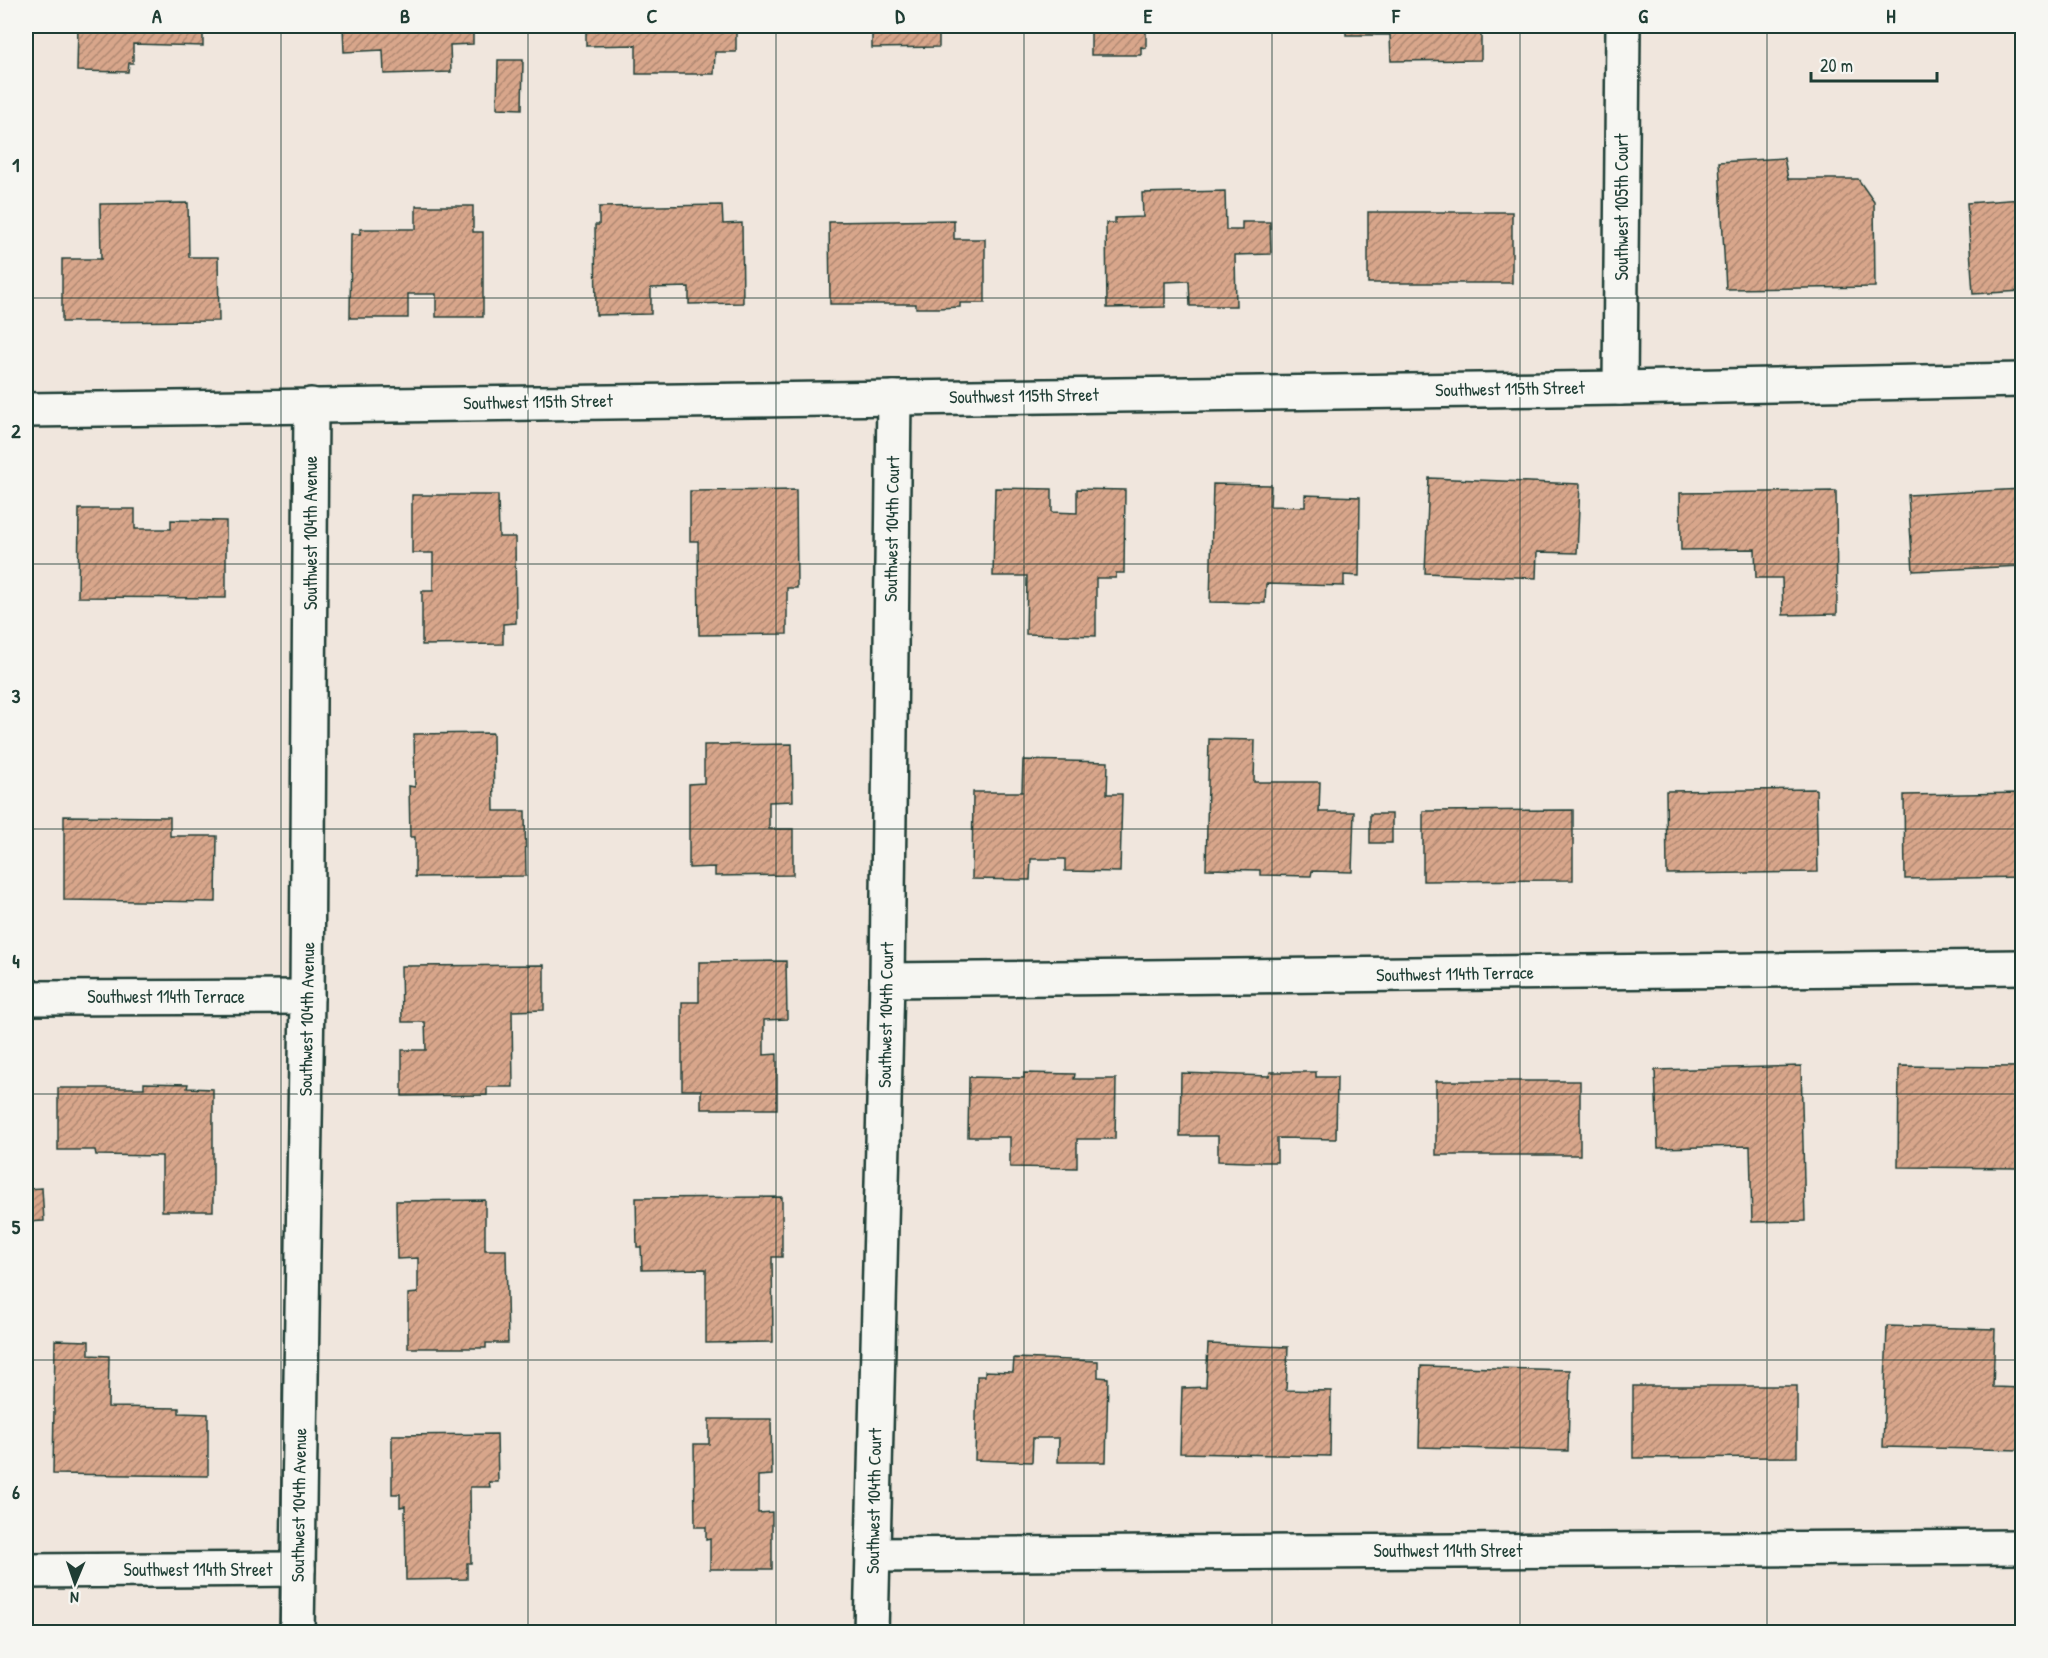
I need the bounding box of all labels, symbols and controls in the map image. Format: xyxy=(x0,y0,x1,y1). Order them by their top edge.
text: A xyxy=(152,2,162,29)
text: B xyxy=(400,2,410,29)
text: C xyxy=(647,2,658,29)
text: D xyxy=(895,2,905,29)
text: E xyxy=(1144,2,1153,29)
text: F xyxy=(1391,2,1401,29)
text: G xyxy=(1638,2,1648,29)
text: H xyxy=(1886,2,1896,29)
scale bar xyxy=(1811,45,1937,83)
text: 20 m xyxy=(1820,53,1853,78)
street label: Southwest 105th Court xyxy=(1609,133,1634,280)
text: 1 xyxy=(12,151,20,178)
street label: Southwest 115th Street xyxy=(1435,375,1586,402)
street label: Southwest 115th Street xyxy=(949,382,1100,409)
street label: Southwest 115th Street xyxy=(463,388,614,415)
text: 2 xyxy=(11,417,21,444)
street label: Southwest 104th Court xyxy=(878,455,905,602)
street label: Southwest 104th Avenue xyxy=(298,456,323,610)
text: 3 xyxy=(12,682,21,709)
street label: Southwest 104th Court xyxy=(872,941,899,1088)
street label: Southwest 104th Avenue xyxy=(293,942,320,1096)
text: 4 xyxy=(12,947,20,974)
street label: Southwest 114th Terrace xyxy=(1376,960,1534,987)
street label: Southwest 114th Terrace xyxy=(87,984,245,1009)
text: 5 xyxy=(12,1213,21,1240)
street label: Southwest 104th Court xyxy=(860,1427,887,1574)
street label: Southwest 104th Avenue xyxy=(285,1428,312,1582)
text: 6 xyxy=(12,1478,20,1505)
street label: Southwest 114th Street xyxy=(1374,1538,1523,1563)
north arrow xyxy=(45,1553,105,1613)
street label: Southwest 114th Street xyxy=(124,1557,273,1582)
text: N xyxy=(69,1587,79,1609)

